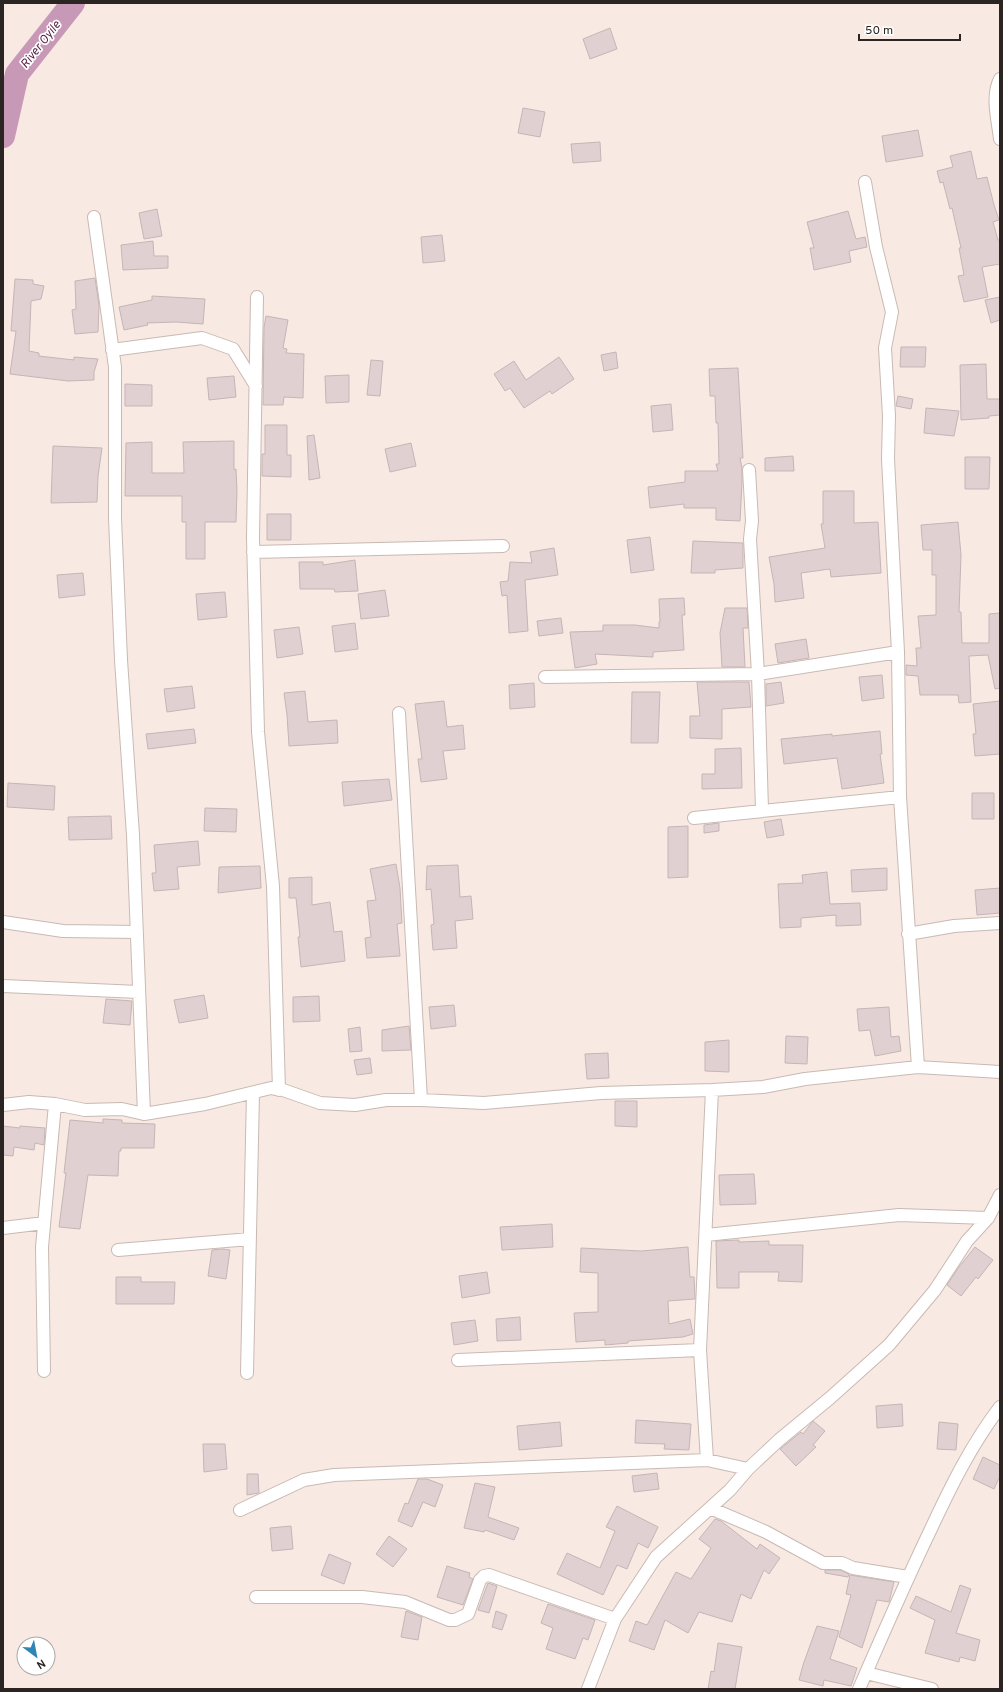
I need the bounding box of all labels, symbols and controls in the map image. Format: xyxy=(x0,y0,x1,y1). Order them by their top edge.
scale bar xyxy=(859,16,960,42)
water label: River Oyile xyxy=(17,17,65,72)
text: 50 m xyxy=(865,23,893,39)
north arrow xyxy=(16,1636,56,1676)
text: N xyxy=(34,1656,48,1672)

